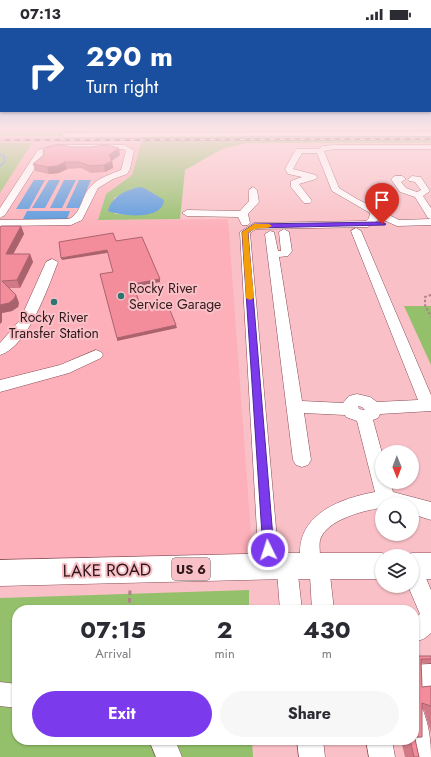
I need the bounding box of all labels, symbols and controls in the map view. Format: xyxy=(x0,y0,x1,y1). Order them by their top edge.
text: 07:13 xyxy=(20,3,61,25)
text: 290 m xyxy=(86,36,173,77)
icon: right xyxy=(20,44,72,96)
text: Turn right xyxy=(86,74,158,100)
pin xyxy=(365,183,399,224)
icon: arrive xyxy=(371,189,393,211)
place label: Rocky River Service Garage xyxy=(129,278,221,314)
marker: Rocky River Service Garage xyxy=(116,291,126,301)
marker: Rocky River Transfer Station xyxy=(49,297,59,307)
place label: Rocky River Transfer Station xyxy=(9,307,99,343)
north arrow xyxy=(375,445,419,489)
map controls xyxy=(375,445,419,593)
button: search xyxy=(375,497,419,541)
position arrow xyxy=(247,529,289,571)
button: layers xyxy=(375,549,419,593)
street label: LAKE ROAD xyxy=(62,557,152,583)
road number: US 6 xyxy=(172,558,210,580)
text: 07:15 xyxy=(80,612,146,647)
text: 2 xyxy=(217,612,232,647)
text: 430 xyxy=(303,612,351,647)
text: Arrival xyxy=(95,644,131,663)
text: min xyxy=(214,644,235,663)
text: m xyxy=(322,644,332,663)
button: Exit xyxy=(32,691,212,737)
button: Share xyxy=(220,691,399,737)

